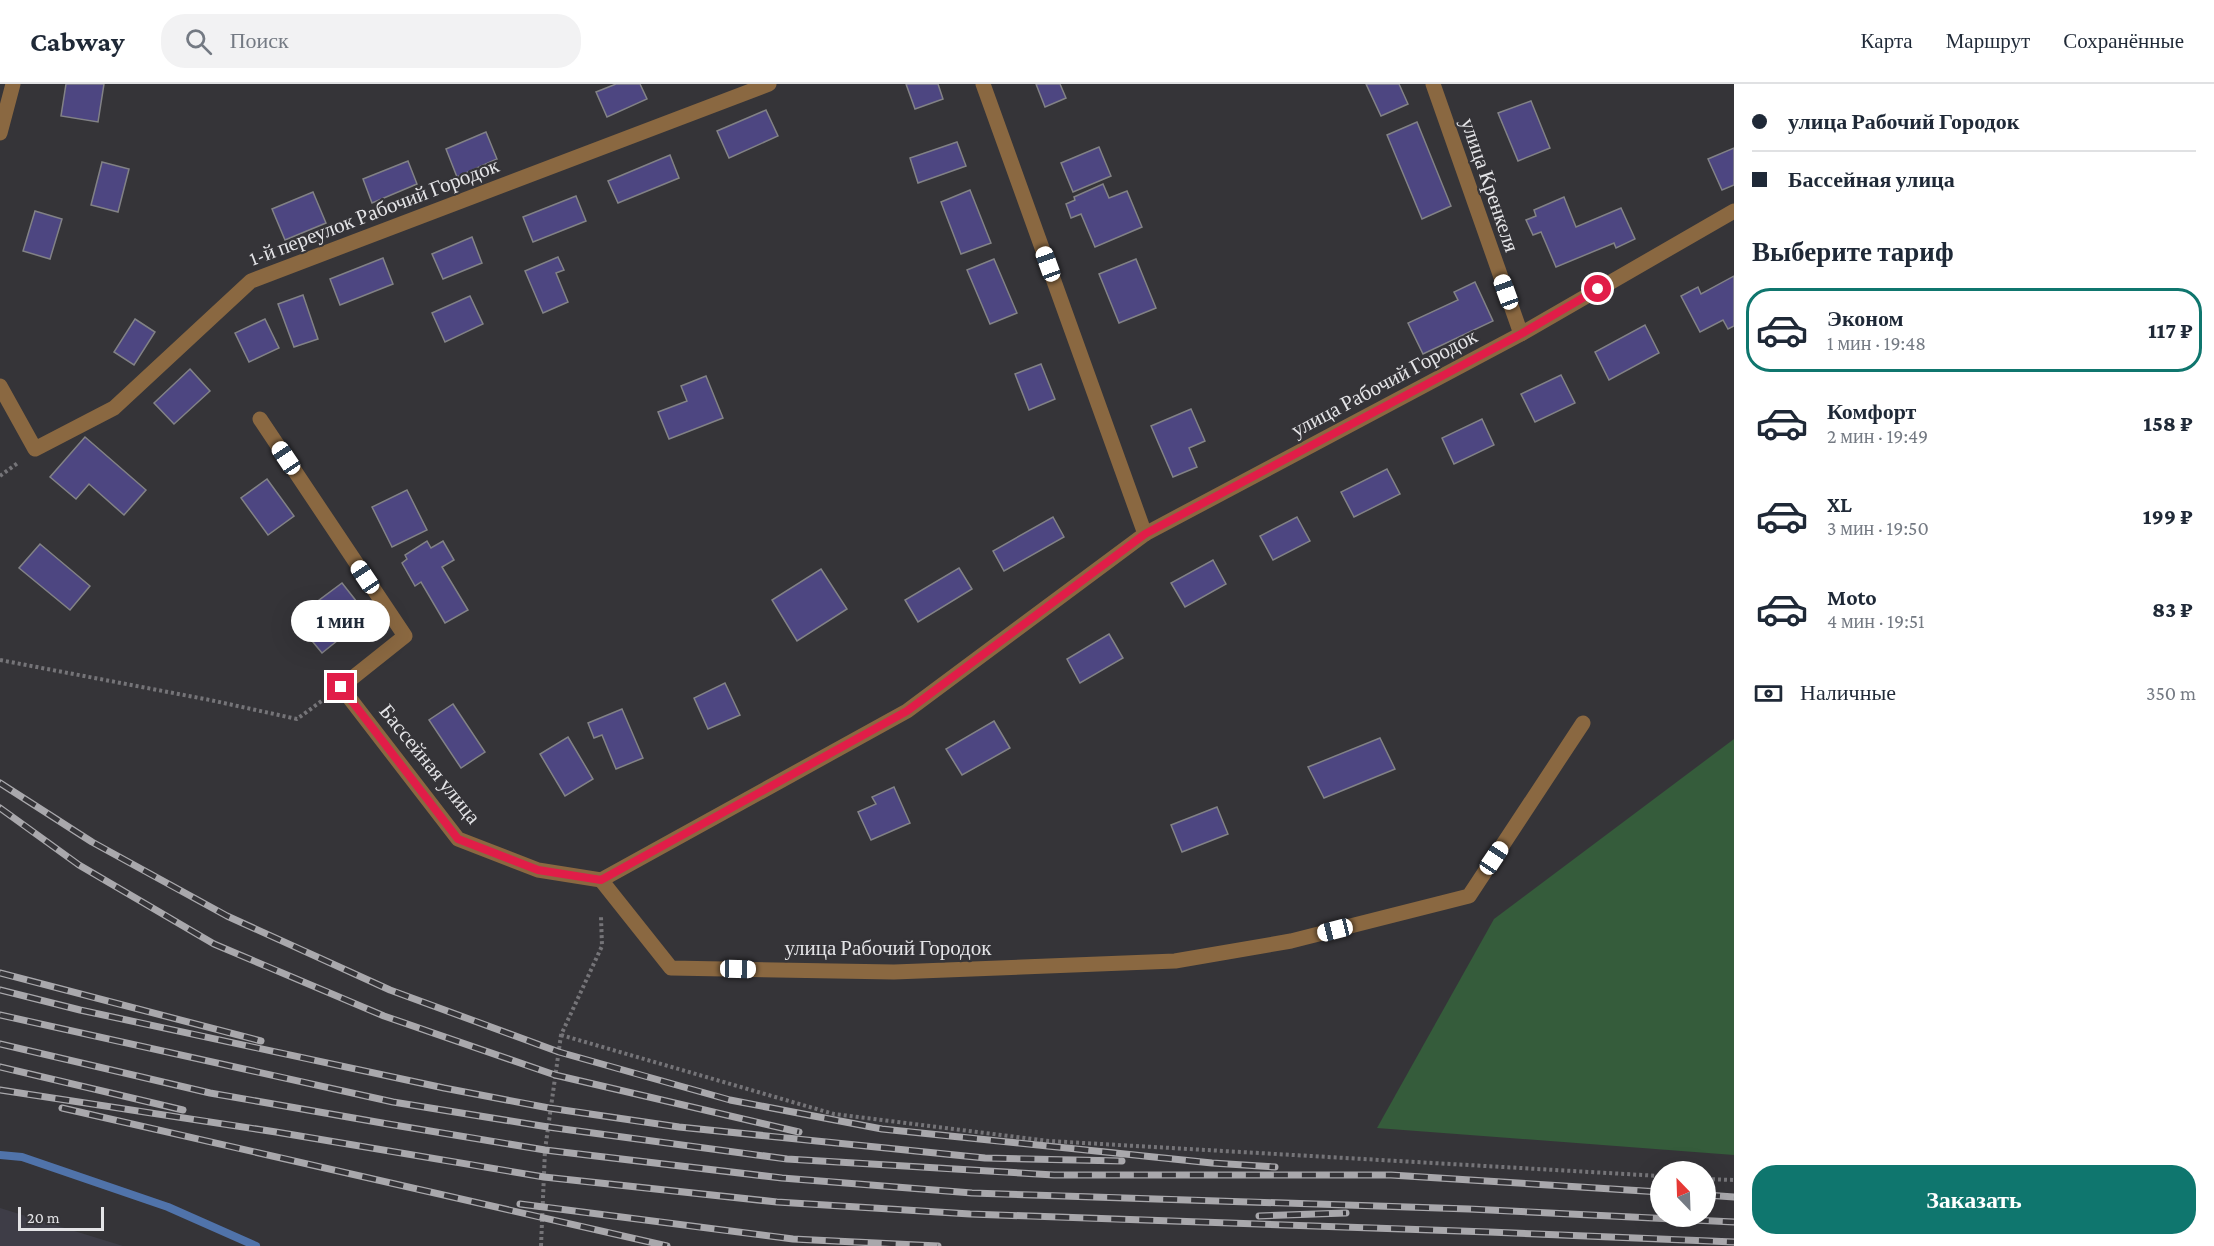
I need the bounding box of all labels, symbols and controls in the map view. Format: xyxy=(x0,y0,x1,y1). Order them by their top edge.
search box xyxy=(161,14,581,68)
icon: search xyxy=(182,25,215,58)
text: Cabway xyxy=(30,26,125,57)
text: Поиск xyxy=(230,28,289,53)
text: Карта xyxy=(1861,29,1913,53)
text: Маршрут xyxy=(1946,29,2030,53)
text: Сохранённые xyxy=(2063,29,2184,53)
text: улица Рабочий Городок xyxy=(1788,109,2019,134)
street label: улица Кренкеля xyxy=(1456,115,1524,255)
street label: 1-й переулок Рабочий Городок xyxy=(246,153,503,271)
text: Бассейная улица xyxy=(1788,167,1955,192)
text: Выберите тариф xyxy=(1752,237,1954,267)
car xyxy=(1033,244,1063,284)
car xyxy=(1491,272,1521,312)
route start xyxy=(1584,275,1611,302)
icon: car xyxy=(1755,303,1809,357)
text: Эконом xyxy=(1827,306,1904,331)
text: 117 ₽ xyxy=(2148,318,2193,343)
street label: улица Рабочий Городок xyxy=(1287,323,1482,442)
text: 1 мин · 19:48 xyxy=(1827,332,1926,354)
icon: car xyxy=(1755,396,1809,450)
text: Комфорт xyxy=(1827,399,1916,424)
text: 158 ₽ xyxy=(2143,411,2193,436)
text: 2 мин · 19:49 xyxy=(1827,425,1928,447)
car xyxy=(268,438,304,478)
icon: car xyxy=(1755,489,1809,543)
text: XL xyxy=(1827,492,1852,517)
text: 199 ₽ xyxy=(2143,504,2193,529)
text: 3 мин · 19:50 xyxy=(1827,517,1929,539)
car xyxy=(347,557,383,597)
icon: car xyxy=(1755,582,1809,636)
text: Moto xyxy=(1827,585,1877,610)
text: 83 ₽ xyxy=(2152,597,2193,622)
callout: 1 мин xyxy=(292,600,391,642)
text: 1 мин xyxy=(316,610,365,632)
text: 4 мин · 19:51 xyxy=(1827,610,1925,632)
route end xyxy=(327,673,354,700)
icon: cash xyxy=(1752,677,1785,710)
text: Наличные xyxy=(1800,680,1896,705)
text: 350 m xyxy=(2146,682,2196,704)
street label: Бассейная улица xyxy=(374,699,486,829)
car xyxy=(1476,838,1512,878)
car xyxy=(1315,917,1355,943)
street label: улица Рабочий Городок xyxy=(785,936,992,960)
car xyxy=(720,960,756,978)
north arrow xyxy=(1650,1161,1716,1227)
map controls xyxy=(1650,1161,1716,1227)
button: Заказать xyxy=(1752,1165,2196,1234)
scale bar xyxy=(18,1204,104,1232)
text: 20 m xyxy=(27,1209,60,1226)

